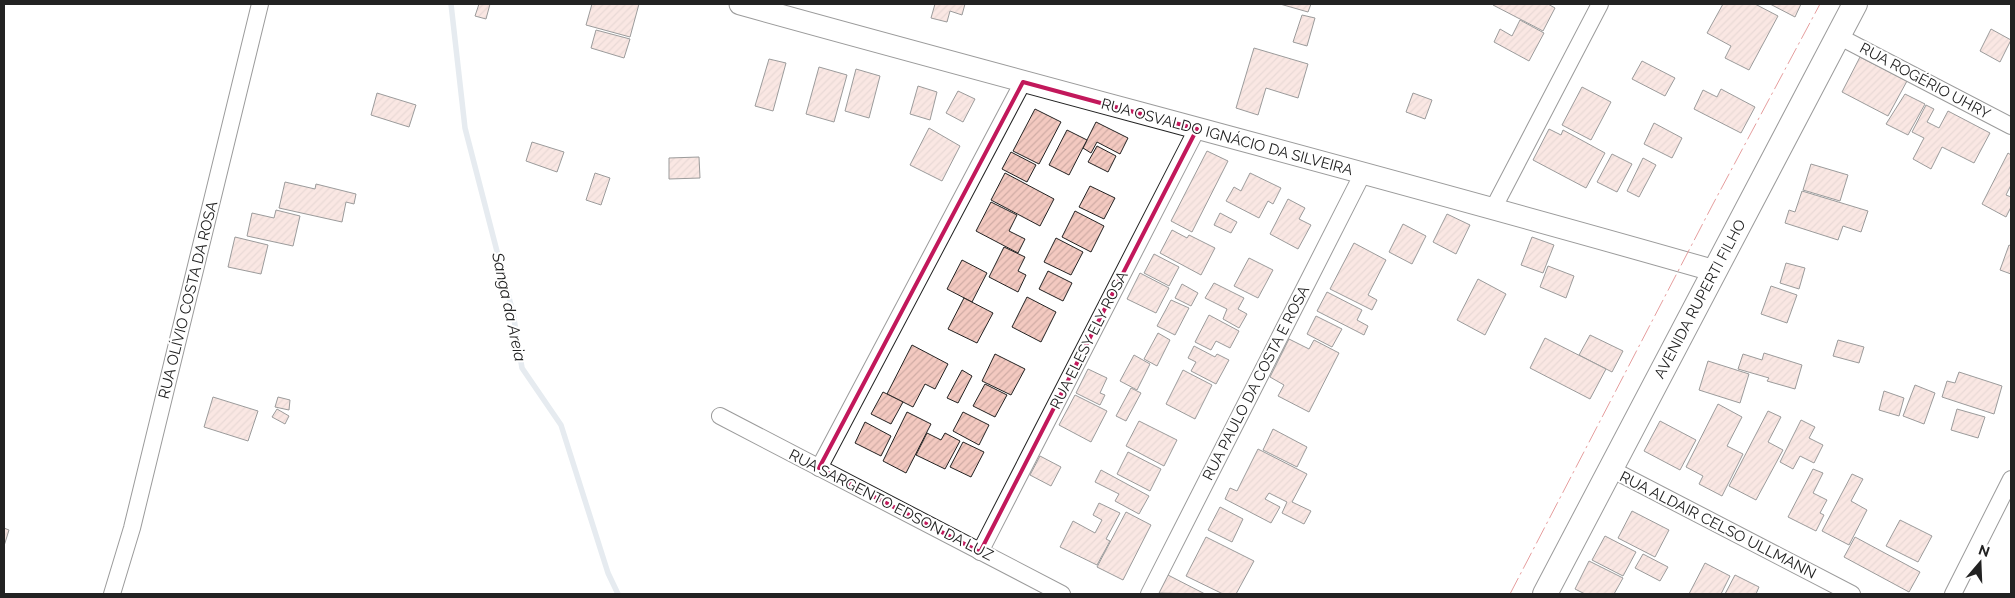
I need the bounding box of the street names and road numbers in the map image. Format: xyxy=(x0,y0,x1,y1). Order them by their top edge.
street label: RUA ROGÉRIO UHRY xyxy=(1857,39,1994,123)
street label: RUA OSVALDO IGNÁCIO DA SILVEIRA xyxy=(1099,95,1355,179)
street label: RUA OLÍVIO COSTA DA ROSA xyxy=(155,199,221,401)
street label: AVENIDA RUPERTI FILHO xyxy=(1650,216,1750,382)
street label: RUA ELESY ELY ROSA xyxy=(1046,268,1132,412)
street label: RUA PAULO DA COSTA E ROSA xyxy=(1199,283,1313,483)
street label: RUA SARGENTO EDSON DA LUZ xyxy=(786,445,996,565)
street label: RUA ALDAIR CELSO ULLMANN xyxy=(1617,467,1819,583)

